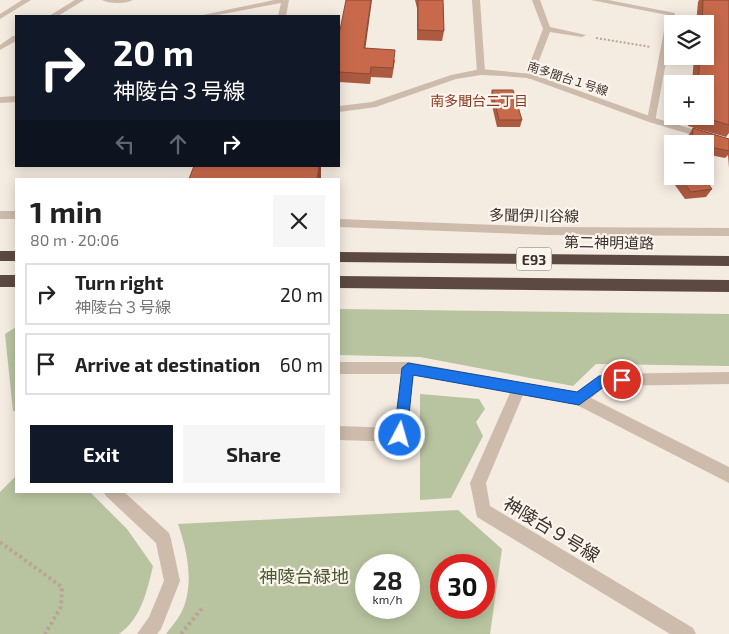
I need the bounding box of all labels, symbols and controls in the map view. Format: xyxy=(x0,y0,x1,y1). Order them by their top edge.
map controls xyxy=(664,15,714,185)
button: layers xyxy=(664,15,714,65)
text: 20 m xyxy=(113,31,194,73)
icon: right xyxy=(30,35,95,100)
street label: 南多聞台１号線 xyxy=(526,58,610,98)
button: + xyxy=(664,75,714,125)
text: 神陵台３号線 xyxy=(113,77,245,103)
district label: 南多聞台二丁目 xyxy=(430,92,528,109)
icon: left xyxy=(111,130,139,158)
icon: ahead xyxy=(164,130,192,158)
icon: right xyxy=(217,130,245,158)
button: − xyxy=(664,135,714,185)
text: 1 min xyxy=(30,193,102,229)
button: close xyxy=(273,195,325,247)
street label: 多聞伊川谷線 xyxy=(489,205,579,225)
text: 80 m · 20:06 xyxy=(30,230,119,249)
street label: 第二神明道路 xyxy=(564,232,654,252)
road number: E93 xyxy=(516,248,552,270)
text: Turn right xyxy=(75,271,163,294)
icon: right xyxy=(32,280,60,308)
text: 20 m xyxy=(280,283,323,306)
text: 神陵台３号線 xyxy=(75,297,171,316)
icon: arrive xyxy=(32,350,60,378)
text: Arrive at destination xyxy=(75,353,260,376)
text: 60 m xyxy=(280,353,323,376)
pin xyxy=(601,359,643,401)
icon: arrive xyxy=(608,366,636,394)
position arrow xyxy=(373,408,425,460)
button: Exit xyxy=(30,425,173,483)
button: Share xyxy=(183,425,325,483)
street label: 神陵台９号線 xyxy=(500,492,604,566)
speed limit sign: 30 xyxy=(430,554,495,619)
park label: 神陵台緑地 xyxy=(259,565,349,587)
text: 28 xyxy=(372,565,403,595)
text: km/h xyxy=(373,592,402,606)

